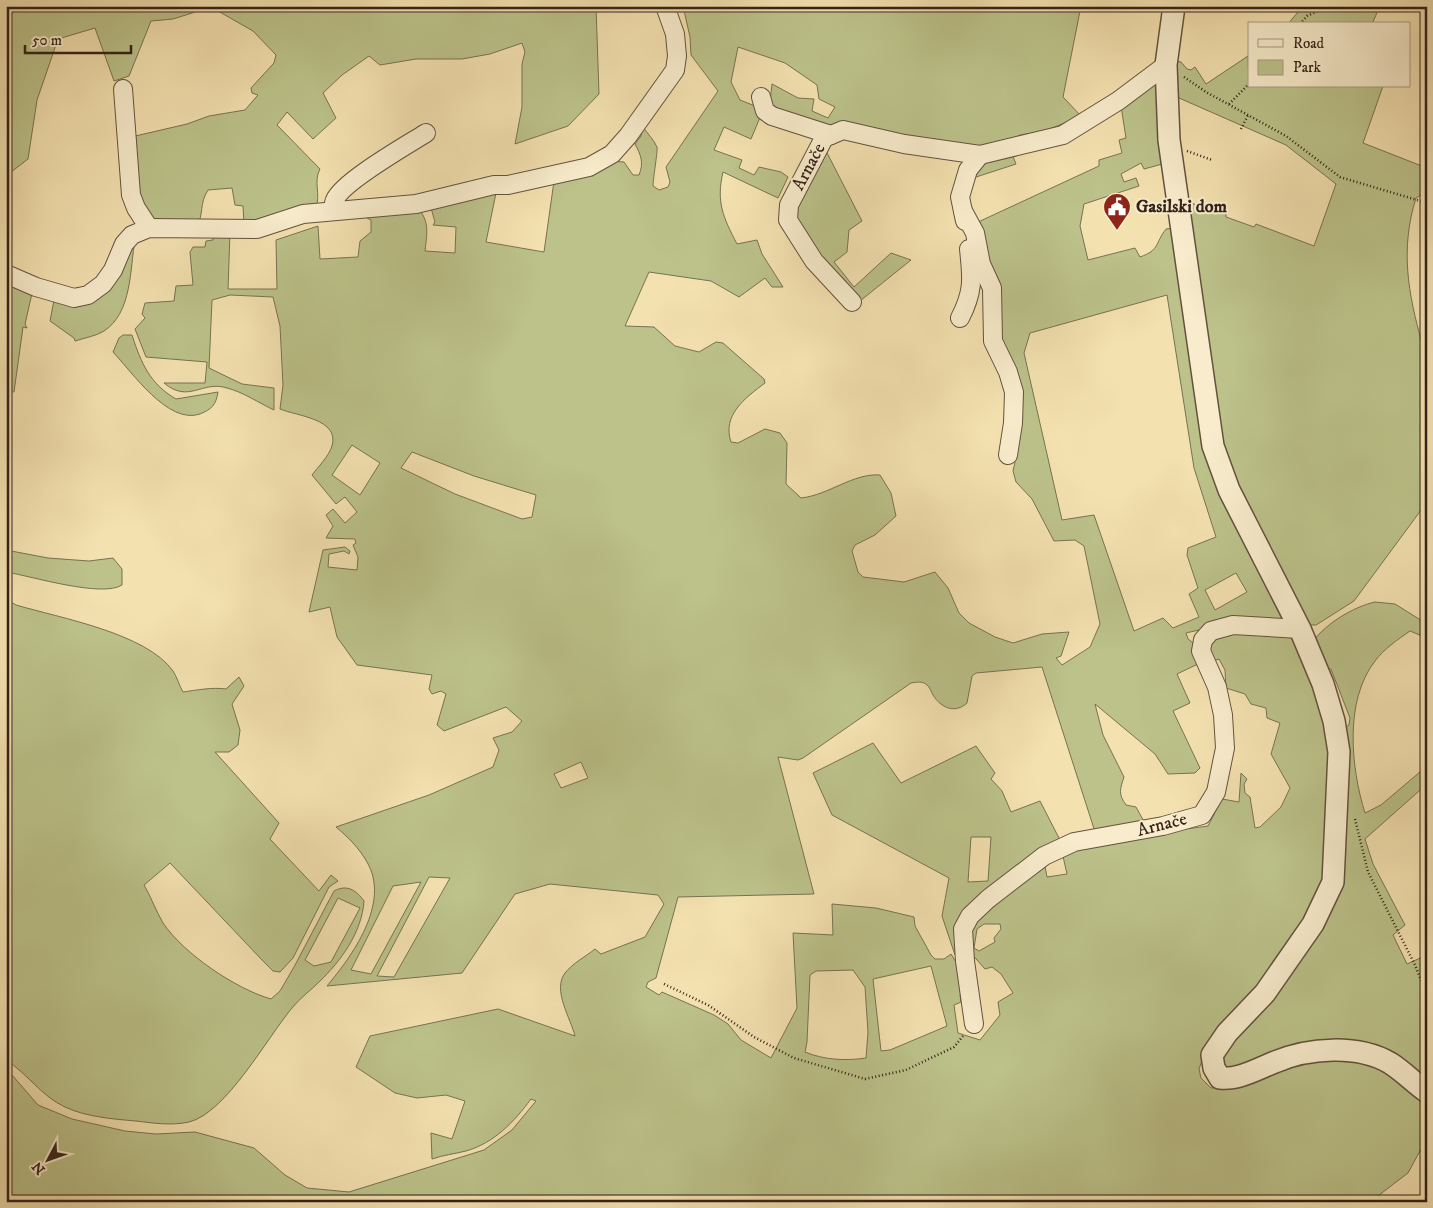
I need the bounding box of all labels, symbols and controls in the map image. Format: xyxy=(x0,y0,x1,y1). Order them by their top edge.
scale bar xyxy=(25,22,131,54)
legend xyxy=(1248,22,1410,88)
text: 50 m xyxy=(32,31,62,50)
text: Road xyxy=(1293,34,1325,53)
text: Park xyxy=(1293,58,1322,77)
street label: Arnače xyxy=(787,140,831,194)
public building icon: Gasilski dom xyxy=(1102,192,1132,231)
place label: Gasilski dom xyxy=(1136,196,1227,218)
street label: Arnače xyxy=(1135,808,1189,842)
north arrow xyxy=(22,1136,72,1186)
text: N xyxy=(28,1157,50,1178)

